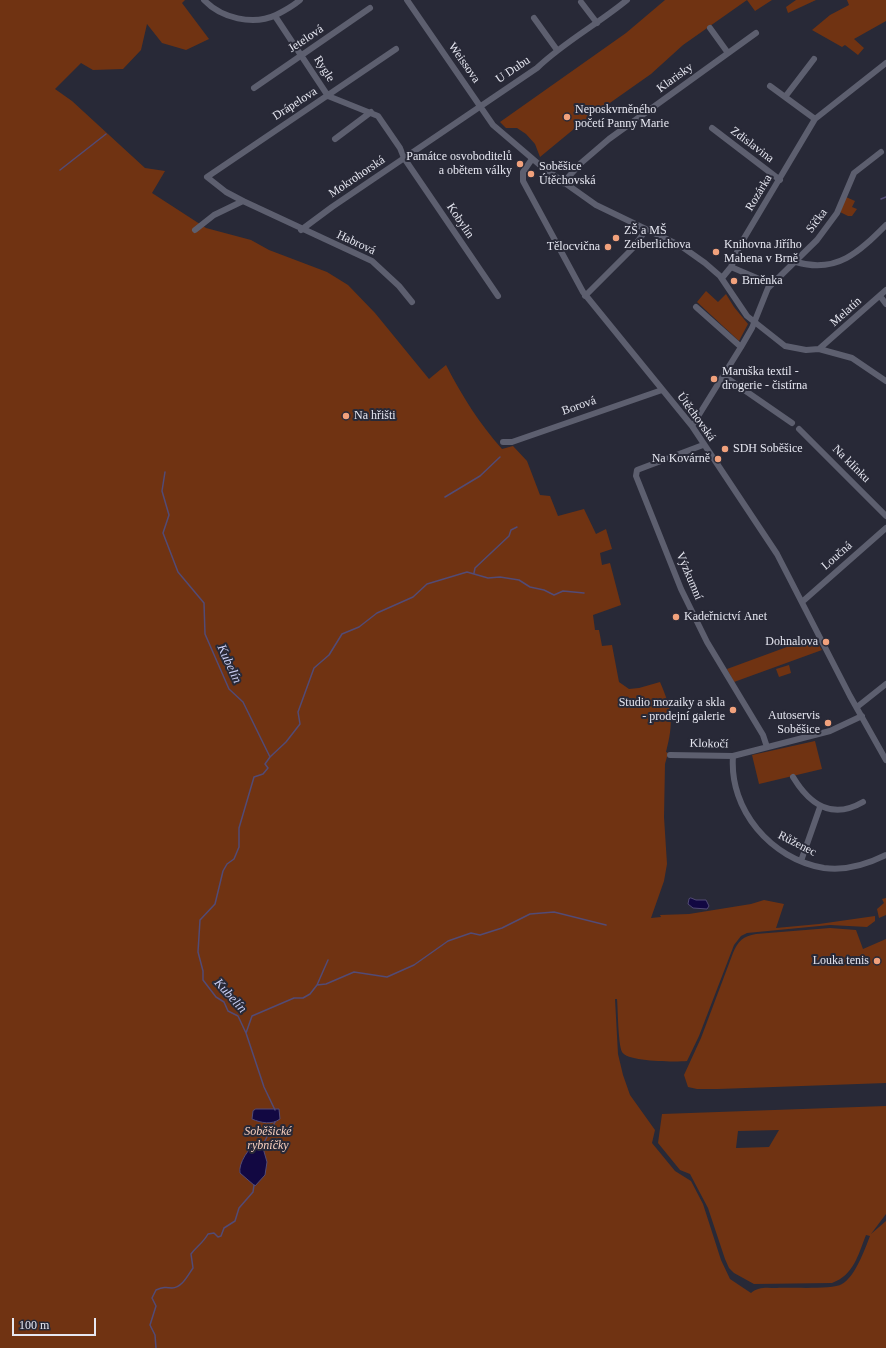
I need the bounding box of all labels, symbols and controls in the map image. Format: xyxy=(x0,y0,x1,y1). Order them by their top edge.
street label: Jetelová xyxy=(286,22,326,56)
street label: Weissova xyxy=(445,40,483,86)
street label: Rygle xyxy=(310,53,338,85)
street label: U Dubu xyxy=(493,53,533,87)
street label: Klarisky xyxy=(654,60,696,96)
street label: Drápelova xyxy=(270,84,320,124)
place label: Neposkvrněného početí Panny Marie xyxy=(575,103,669,131)
marker: Neposkvrněného početí Panny Marie xyxy=(562,112,572,122)
street label: Zdislavina xyxy=(727,124,777,166)
place label: Památce osvoboditelů a obětem války xyxy=(406,150,512,178)
street label: Mokrohorská xyxy=(326,153,388,201)
marker: Památce osvoboditelů a obětem války xyxy=(515,159,525,169)
place label: Soběšice Útěchovská xyxy=(539,160,596,188)
marker: Soběšice Útěchovská xyxy=(526,169,536,179)
street label: Rozárka xyxy=(743,172,775,214)
street label: Kobylín xyxy=(443,201,477,241)
street label: Síčka xyxy=(803,206,831,236)
place label: ZŠ a MŠ Zeiberlichova xyxy=(624,224,691,252)
street label: Habrová xyxy=(334,228,378,258)
marker: ZŠ a MŠ Zeiberlichova xyxy=(611,233,621,243)
place label: Knihovna Jiřího Mahena v Brně xyxy=(724,238,802,266)
place label: Tělocvična xyxy=(547,240,600,254)
marker: Tělocvična xyxy=(603,242,613,252)
marker: Knihovna Jiřího Mahena v Brně xyxy=(711,247,721,257)
place label: Brněnka xyxy=(742,274,783,288)
marker: Brněnka xyxy=(729,276,739,286)
street label: Melatín xyxy=(827,294,865,330)
place label: Maruška textil - drogerie - čistírna xyxy=(722,365,807,393)
marker: Maruška textil - drogerie - čistírna xyxy=(709,374,719,384)
street label: Útěchovská xyxy=(674,390,718,444)
street label: Borová xyxy=(560,393,598,419)
place label: Na hřišti xyxy=(354,409,396,423)
marker: Na hřišti xyxy=(341,411,351,421)
place label: SDH Soběšice xyxy=(733,442,803,456)
street label: Na klínku xyxy=(829,442,873,486)
marker: SDH Soběšice xyxy=(720,444,730,454)
place label: Na Kovárně xyxy=(652,452,710,466)
marker: Na Kovárně xyxy=(713,454,723,464)
street label: Loučná xyxy=(819,539,855,573)
street label: Výzkumní xyxy=(672,550,706,602)
place label: Kadeřnictví Anet xyxy=(684,610,767,624)
marker: Kadeřnictví Anet xyxy=(671,612,681,622)
place label: Dohnalova xyxy=(765,635,818,649)
marker: Dohnalova xyxy=(821,637,831,647)
water label: Kubelín xyxy=(213,642,245,686)
place label: Studio mozaiky a skla - prodejní galerie xyxy=(619,696,725,724)
marker: Studio mozaiky a skla - prodejní galerie xyxy=(728,705,738,715)
place label: Autoservis Soběšice xyxy=(768,709,820,737)
marker: Autoservis Soběšice xyxy=(823,718,833,728)
street label: Klokočí xyxy=(690,736,728,752)
street label: Růženec xyxy=(775,828,819,860)
place label: Louka tenis xyxy=(813,954,869,968)
marker: Louka tenis xyxy=(872,956,882,966)
water label: Kubelín xyxy=(210,975,250,1017)
park label: Soběšické rybníčky xyxy=(244,1125,292,1153)
scale bar xyxy=(14,1310,98,1336)
text: 100 m xyxy=(19,1318,49,1332)

